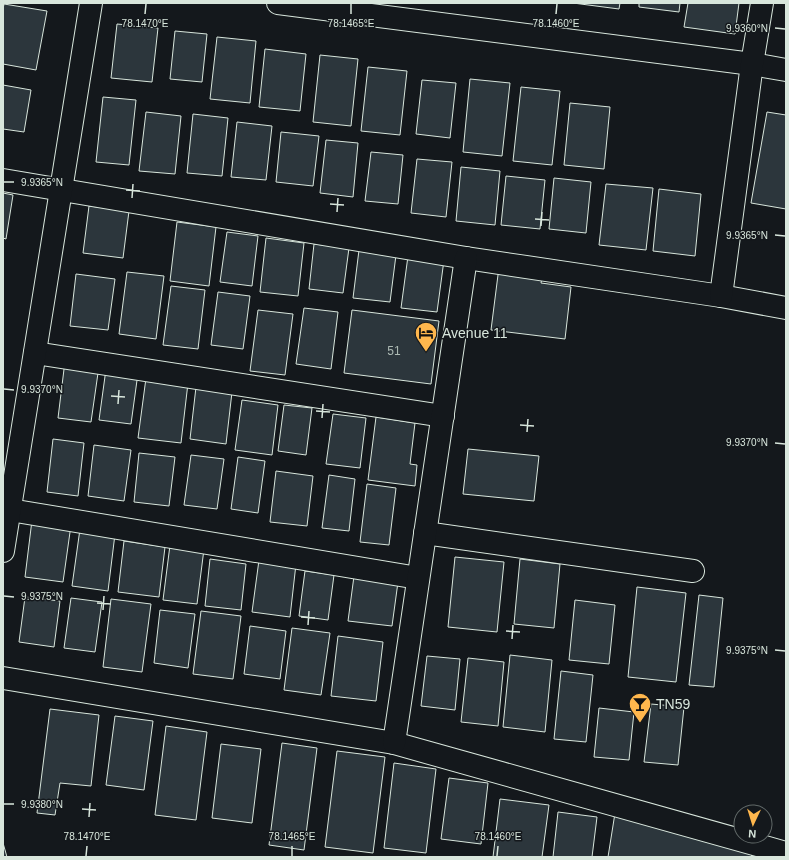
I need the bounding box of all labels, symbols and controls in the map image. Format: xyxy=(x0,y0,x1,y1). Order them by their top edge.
text: 78.1470°E xyxy=(122,18,169,29)
text: 78.1465°E xyxy=(328,18,375,29)
text: 78.1460°E xyxy=(533,18,580,29)
text: 9.9360°N xyxy=(726,23,768,34)
text: 9.9365°N xyxy=(21,177,63,188)
text: 9.9365°N xyxy=(726,230,768,241)
hotel icon: Avenue 11 xyxy=(413,320,439,353)
place label: Avenue 11 xyxy=(442,325,508,341)
house number: 51 xyxy=(387,344,401,358)
text: 9.9370°N xyxy=(21,384,63,395)
text: 9.9370°N xyxy=(726,437,768,448)
text: 9.9375°N xyxy=(21,591,63,602)
text: 9.9375°N xyxy=(726,645,768,656)
bar icon: TN59 xyxy=(627,691,653,724)
place label: TN59 xyxy=(656,696,690,712)
text: 9.9380°N xyxy=(21,799,63,810)
north arrow xyxy=(733,804,773,844)
text: N xyxy=(748,828,757,840)
text: 78.1470°E xyxy=(64,831,111,842)
text: 78.1465°E xyxy=(269,831,316,842)
text: 78.1460°E xyxy=(475,831,522,842)

